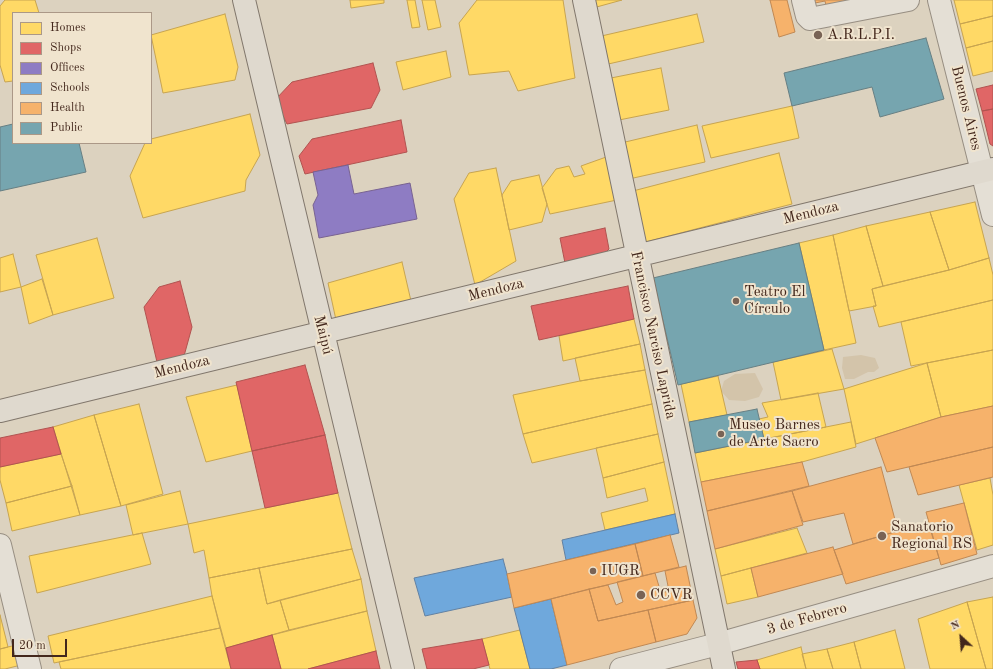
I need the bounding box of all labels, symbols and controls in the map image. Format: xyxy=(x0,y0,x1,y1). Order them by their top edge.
legend xyxy=(12,12,152,144)
text: Homes xyxy=(50,22,86,34)
place label: A.R.L.P.I. xyxy=(827,26,895,44)
marker: A.R.L.P.I. xyxy=(812,29,824,41)
text: Shops xyxy=(50,42,81,54)
text: Offices xyxy=(50,62,85,74)
street label: Buenos Aires xyxy=(947,64,985,152)
text: Schools xyxy=(50,82,90,94)
text: Health xyxy=(50,102,85,114)
text: Public xyxy=(50,122,82,134)
street label: Mendoza xyxy=(781,197,841,229)
street label: Francisco Narciso Laprida xyxy=(626,249,680,421)
street label: Mendoza xyxy=(466,274,526,306)
place label: Teatro El Círculo xyxy=(744,283,805,318)
marker: Teatro El Círculo xyxy=(731,296,741,306)
street label: Maipú xyxy=(309,314,337,356)
street label: Mendoza xyxy=(152,351,212,383)
place label: Museo Barnes de Arte Sacro xyxy=(729,416,820,451)
marker: Museo Barnes de Arte Sacro xyxy=(716,429,726,439)
place label: Sanatorio Regional RS xyxy=(891,518,972,553)
marker: Sanatorio Regional RS xyxy=(876,530,888,542)
place label: IUGR xyxy=(601,562,640,580)
marker: IUGR xyxy=(588,566,598,576)
place label: CCVR xyxy=(650,586,692,604)
marker: CCVR xyxy=(635,589,647,601)
street label: 3 de Febrero xyxy=(765,599,849,639)
north arrow xyxy=(941,617,981,657)
text: N xyxy=(949,619,962,633)
scale bar xyxy=(14,631,69,657)
text: 20 m xyxy=(19,640,46,652)

